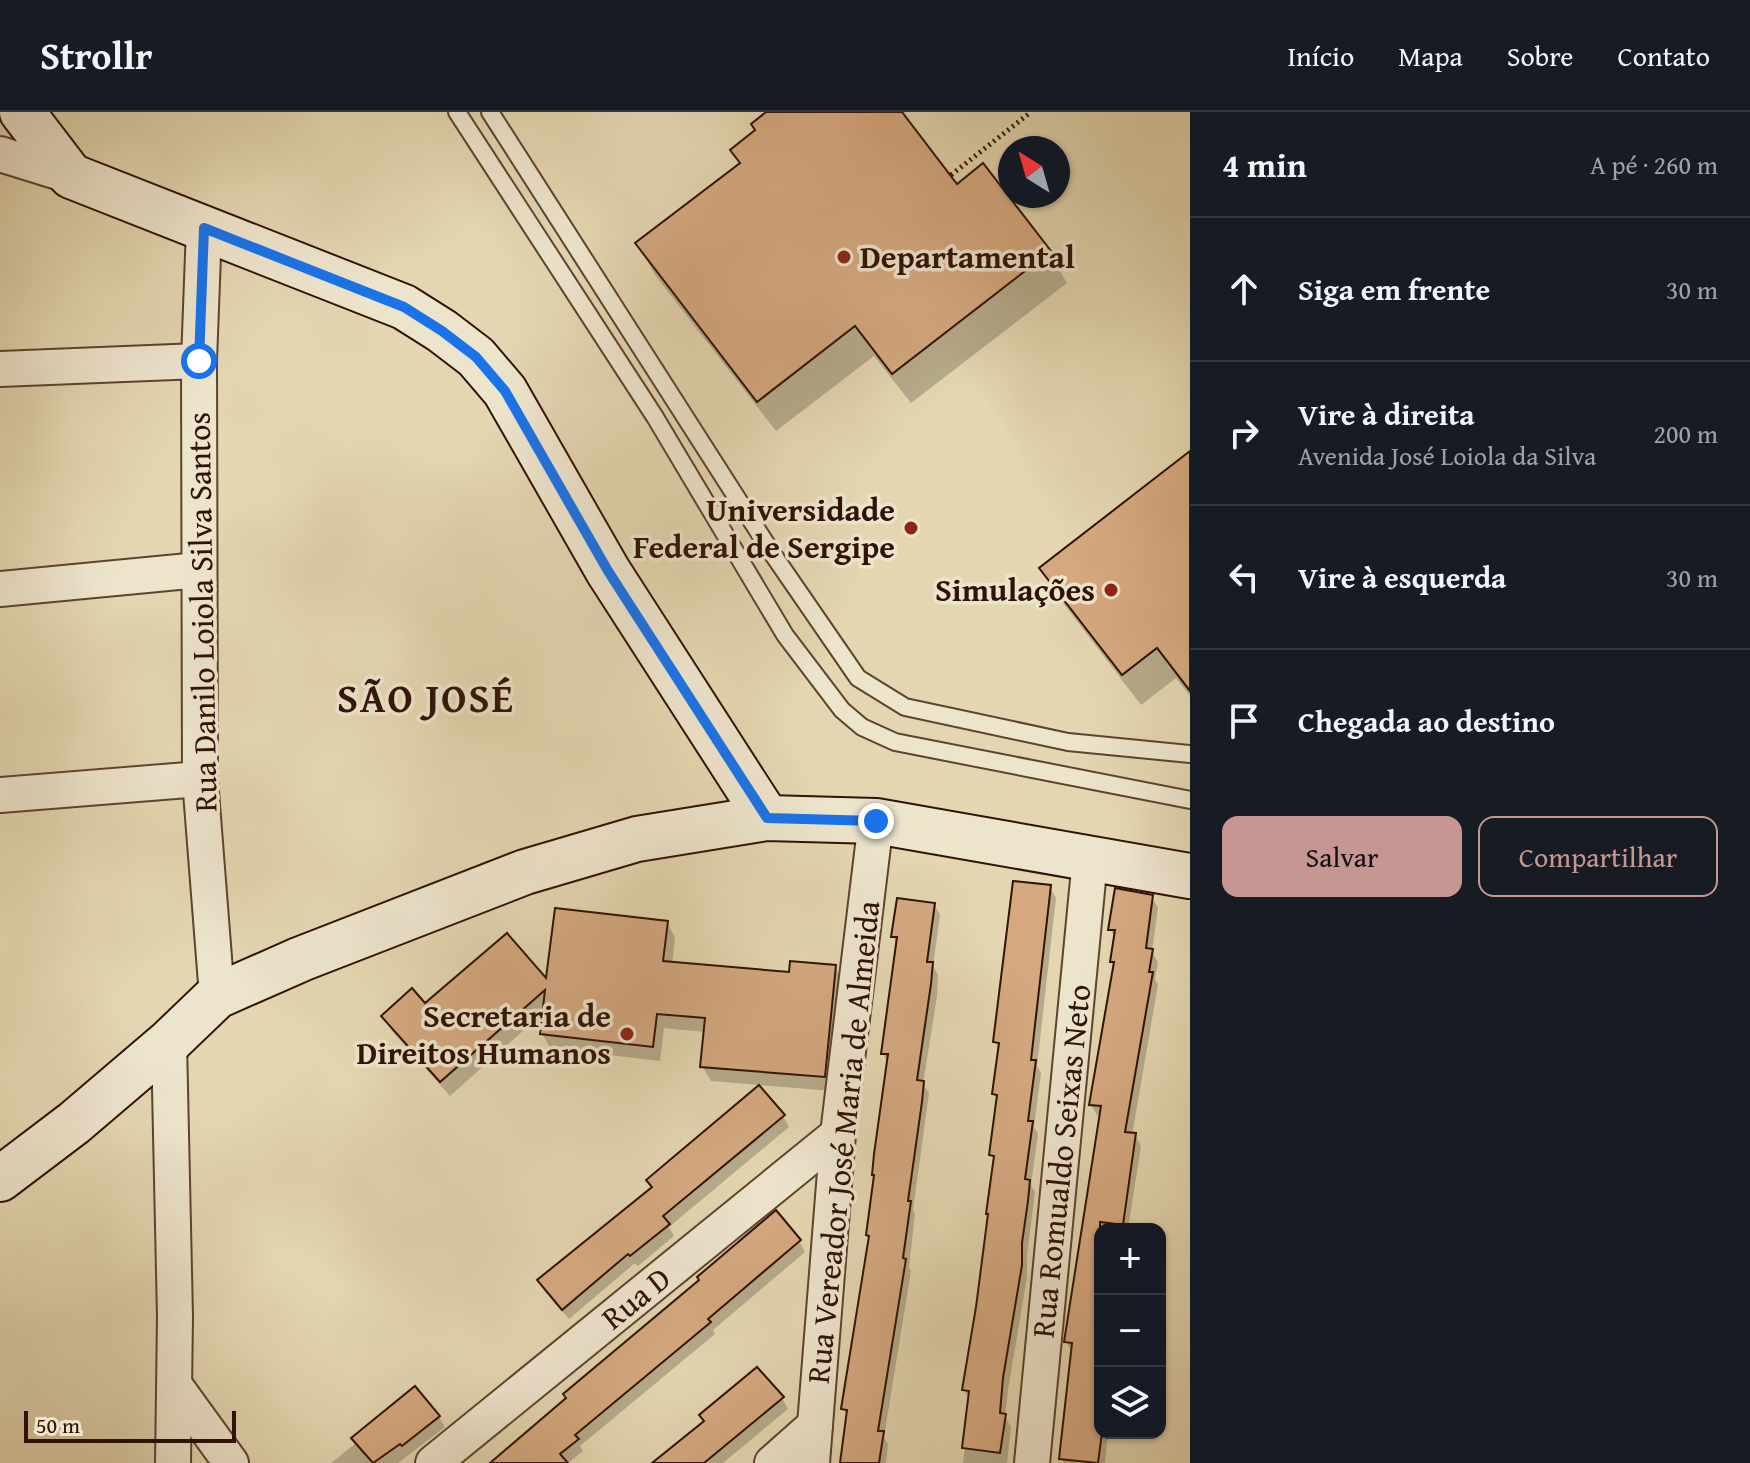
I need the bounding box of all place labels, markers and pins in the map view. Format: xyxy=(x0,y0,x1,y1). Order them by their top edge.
place label: Departamental xyxy=(860,233,1075,280)
marker: Departamental xyxy=(835,248,853,266)
place label: Universidade Federal de Sergipe xyxy=(633,486,895,570)
marker: Universidade Federal de Sergipe xyxy=(902,519,920,537)
place label: Simulações xyxy=(935,566,1095,613)
marker: Simulações xyxy=(1102,581,1120,599)
place label: Secretaria de Direitos Humanos xyxy=(356,992,611,1076)
marker: Secretaria de Direitos Humanos xyxy=(618,1025,636,1043)

